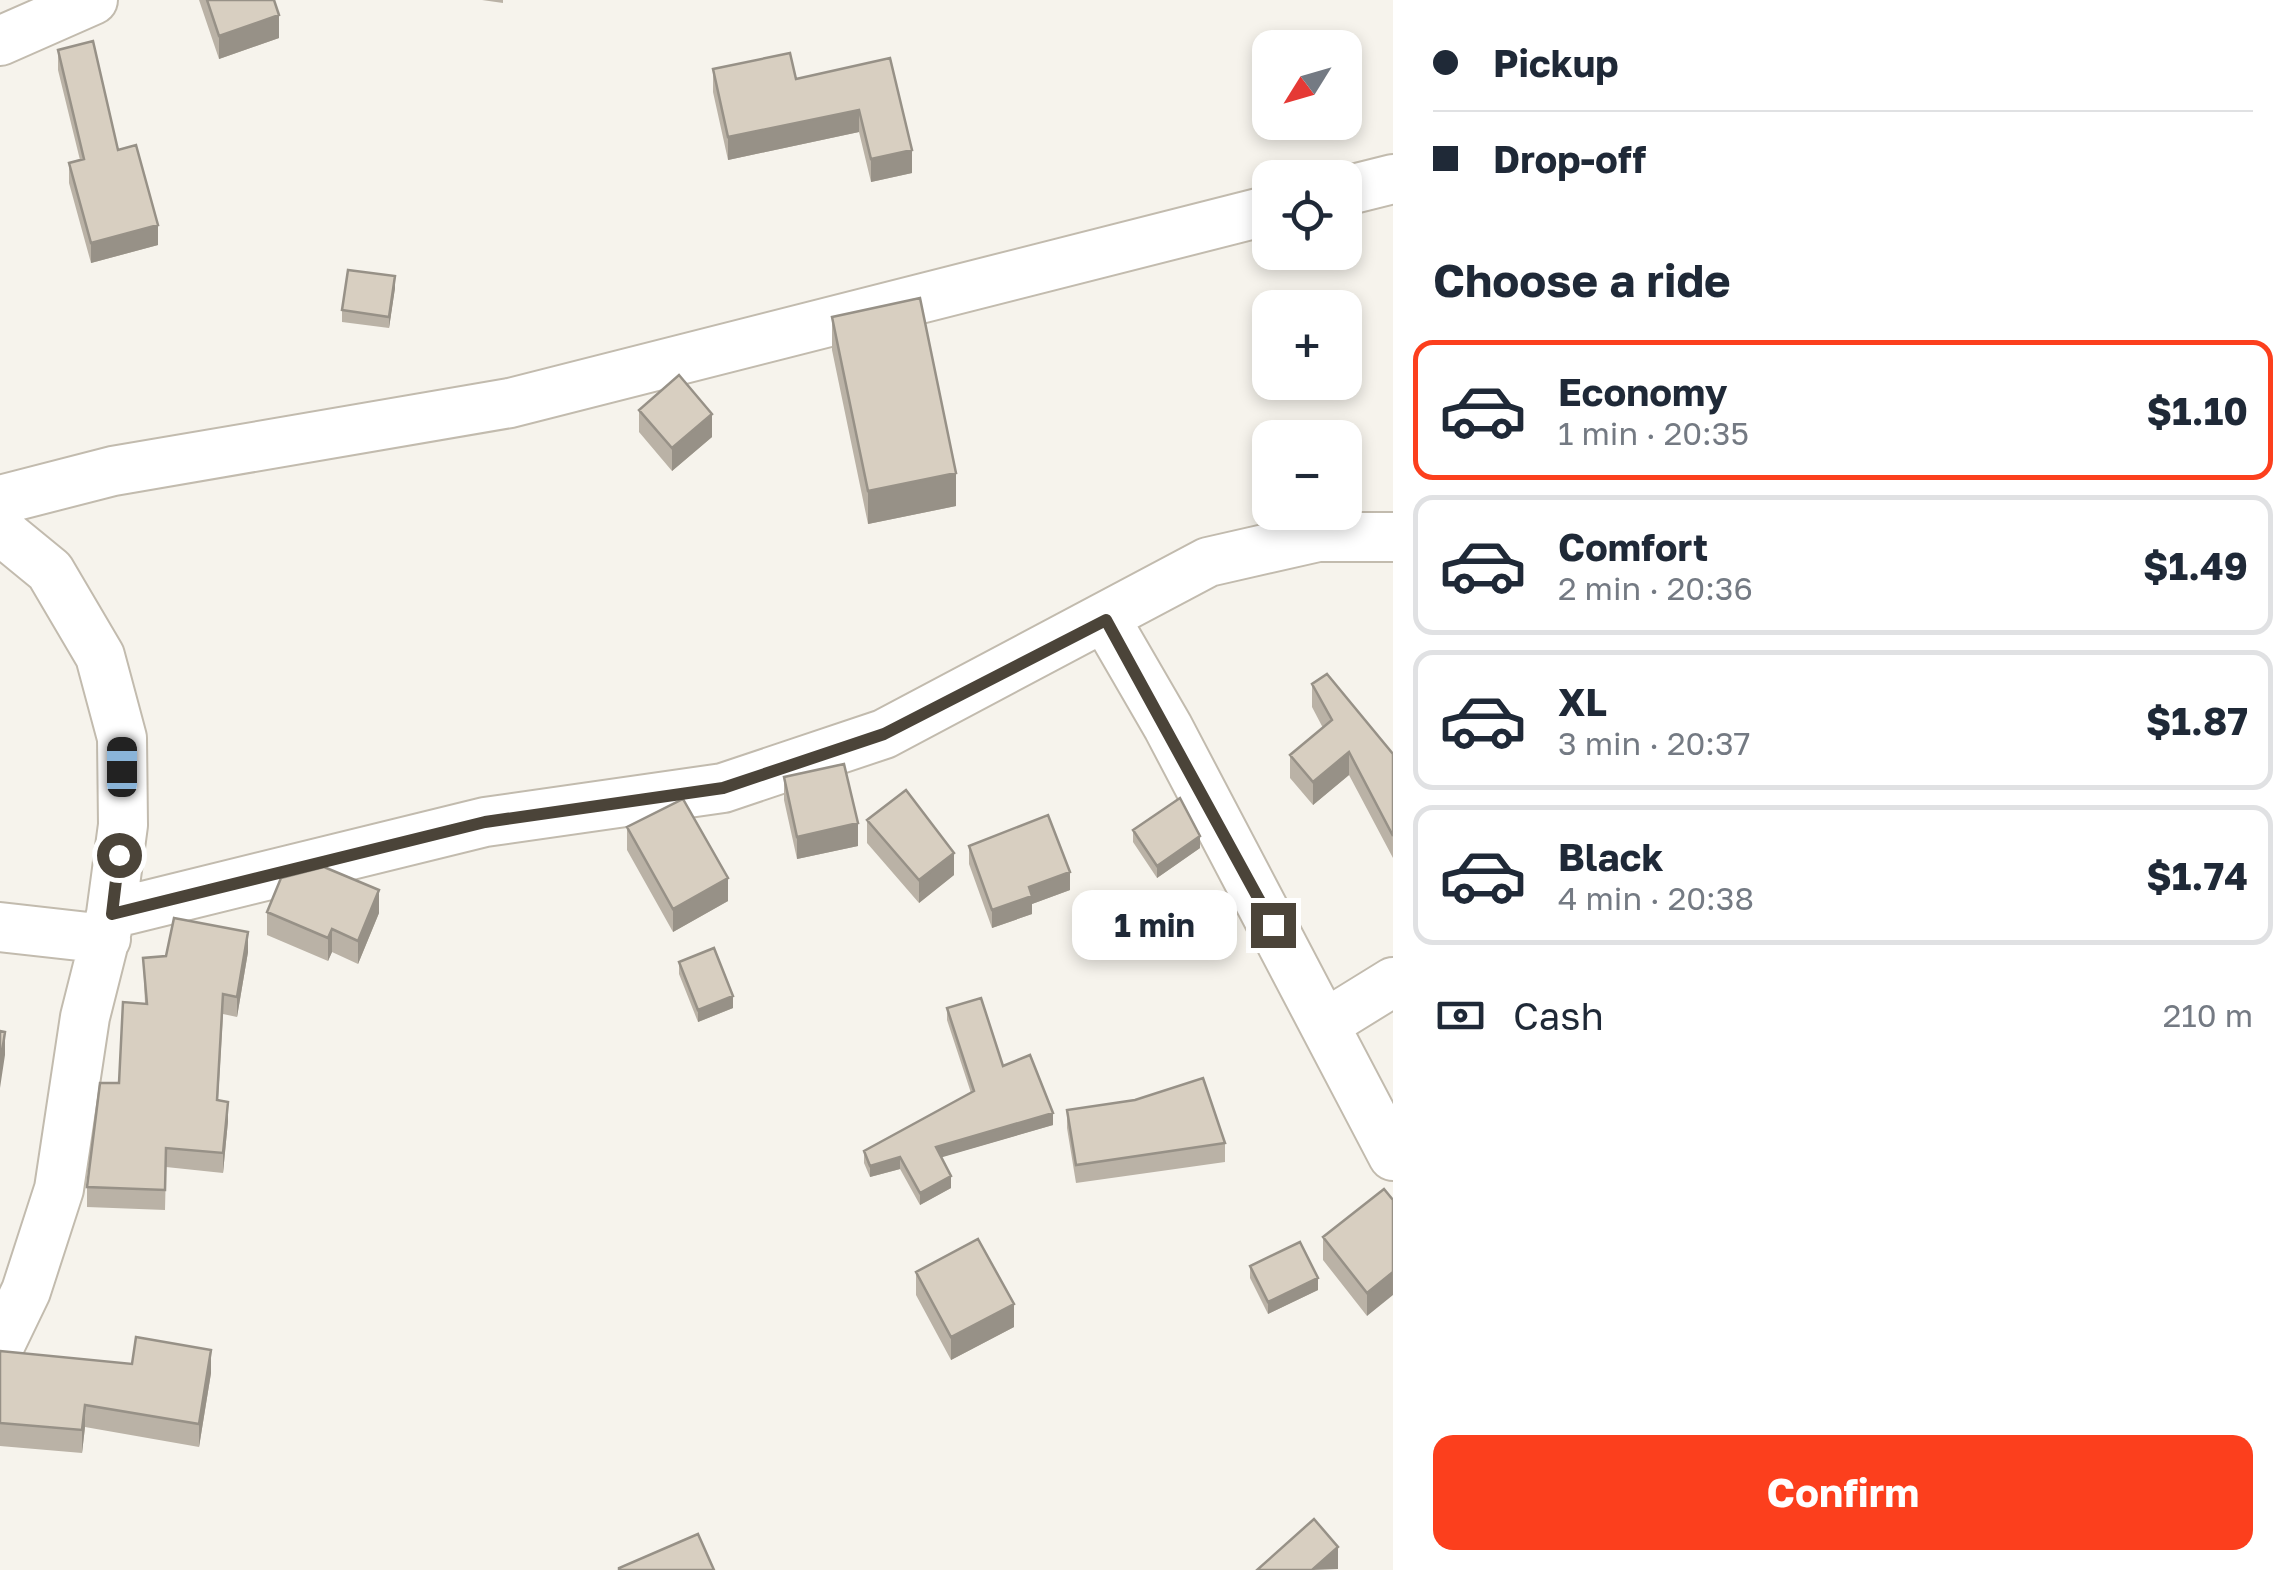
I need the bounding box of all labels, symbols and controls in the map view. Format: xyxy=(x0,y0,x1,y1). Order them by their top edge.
north arrow xyxy=(1252,30,1362,140)
map controls xyxy=(1252,30,1362,530)
text: Pickup xyxy=(1493,40,1619,85)
text: Drop-off xyxy=(1493,136,1646,181)
button: locate xyxy=(1252,160,1362,270)
text: Choose a ride xyxy=(1433,253,1731,307)
button: + xyxy=(1252,290,1362,400)
icon: car xyxy=(1438,365,1528,455)
text: Economy xyxy=(1558,369,1727,414)
text: $1.10 xyxy=(2147,388,2248,433)
text: 1 min · 20:35 xyxy=(1558,414,1749,452)
button: − xyxy=(1252,420,1362,530)
icon: car xyxy=(1438,520,1528,610)
text: Comfort xyxy=(1558,524,1708,569)
text: $1.49 xyxy=(2143,543,2248,588)
text: 2 min · 20:36 xyxy=(1558,569,1753,607)
icon: car xyxy=(1438,675,1528,765)
text: XL xyxy=(1558,679,1607,724)
text: $1.87 xyxy=(2146,698,2248,743)
text: 3 min · 20:37 xyxy=(1558,724,1751,762)
car xyxy=(107,737,137,797)
icon: car xyxy=(1438,830,1528,920)
route start xyxy=(97,833,142,878)
text: Black xyxy=(1558,834,1663,879)
text: $1.74 xyxy=(2146,853,2248,898)
text: 4 min · 20:38 xyxy=(1558,879,1754,917)
callout: 1 min xyxy=(1073,890,1238,960)
route end xyxy=(1251,903,1296,948)
text: 1 min xyxy=(1114,906,1195,944)
icon: cash xyxy=(1433,988,1488,1043)
text: Cash xyxy=(1513,993,1604,1038)
text: 210 m xyxy=(2163,996,2253,1034)
button: Confirm xyxy=(1433,1435,2253,1550)

